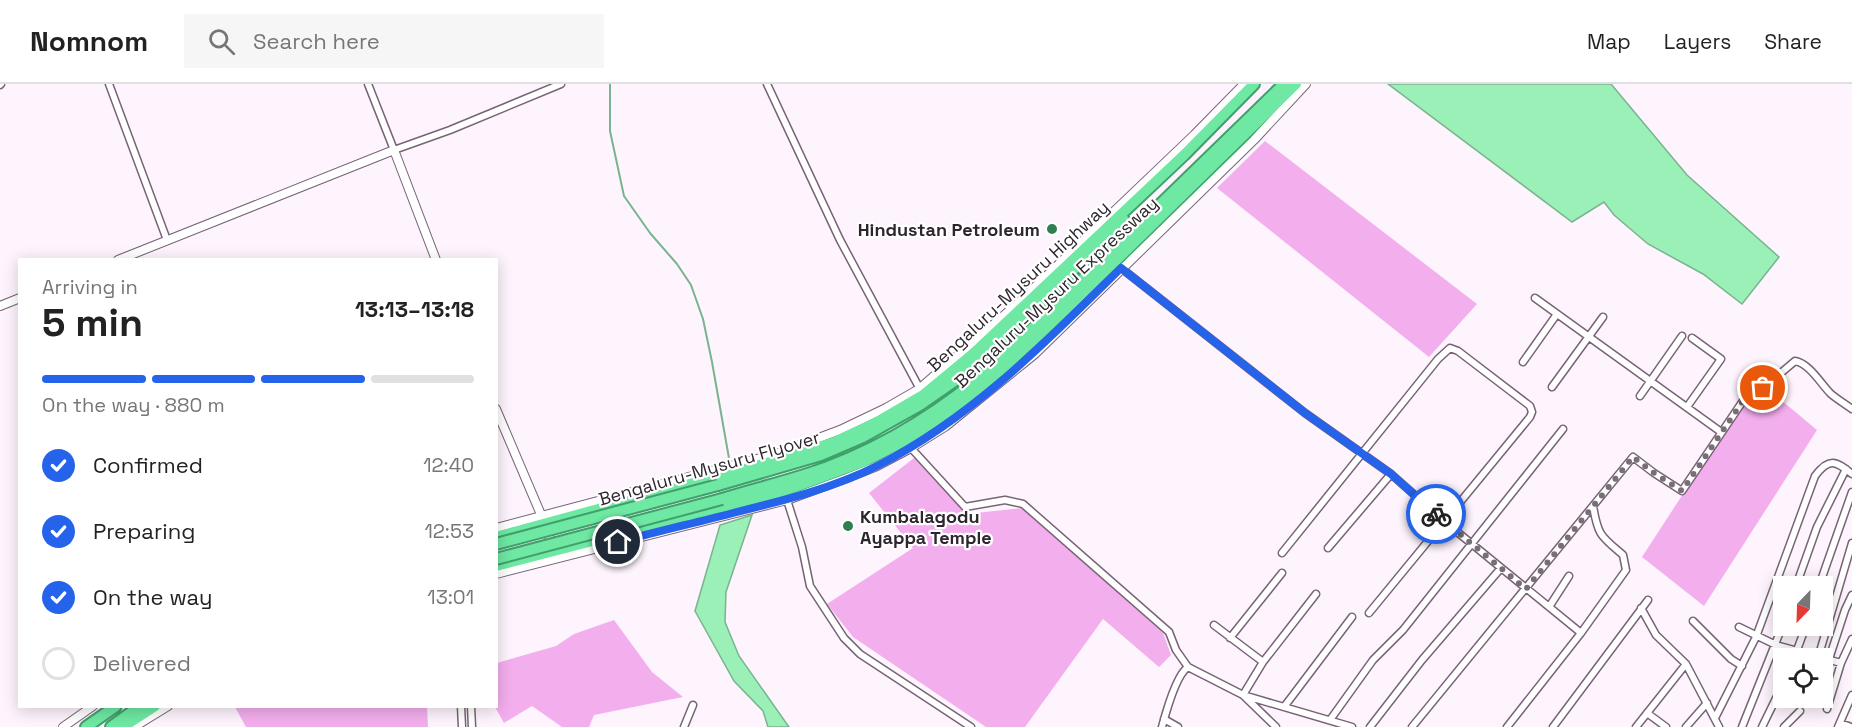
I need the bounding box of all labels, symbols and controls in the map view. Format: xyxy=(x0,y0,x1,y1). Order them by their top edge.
search box xyxy=(184,14,604,68)
text: Nomnom xyxy=(30,23,148,59)
icon: search xyxy=(205,25,238,58)
text: Search here xyxy=(253,27,380,55)
text: Map xyxy=(1587,28,1631,55)
text: Layers xyxy=(1664,28,1731,55)
text: Share xyxy=(1764,28,1822,55)
street label: Bengaluru-Mysuru Expressway xyxy=(949,191,1163,393)
street label: Bengaluru-Mysuru Highway xyxy=(922,196,1114,376)
place label: Hindustan Petroleum xyxy=(858,218,1040,241)
marker: Hindustan Petroleum xyxy=(1045,222,1059,236)
text: Arriving in xyxy=(42,274,138,300)
text: 13:13–13:18 xyxy=(355,295,474,323)
text: 5 min xyxy=(42,298,143,347)
pin xyxy=(1737,362,1788,413)
icon: bag xyxy=(1746,371,1779,404)
text: On the way · 880 m xyxy=(42,392,225,418)
street label: Bengaluru-Mysuru Flyover xyxy=(596,425,822,511)
icon: check xyxy=(42,449,75,482)
text: Confirmed xyxy=(93,451,203,479)
text: 12:40 xyxy=(423,452,474,478)
courier xyxy=(1406,484,1466,544)
icon: bike xyxy=(1420,498,1453,531)
place label: Kumbalagodu Ayappa Temple xyxy=(860,505,992,549)
icon: check xyxy=(42,515,75,548)
pin xyxy=(592,516,643,567)
text: Preparing xyxy=(93,517,195,545)
text: 12:53 xyxy=(424,518,474,544)
marker: Kumbalagodu Ayappa Temple xyxy=(841,519,855,533)
icon: home xyxy=(601,525,634,558)
north arrow xyxy=(1773,576,1833,636)
map controls xyxy=(1773,576,1833,708)
icon: check xyxy=(42,581,75,614)
text: On the way xyxy=(93,583,212,611)
text: 13:01 xyxy=(427,584,474,610)
button: locate xyxy=(1773,648,1833,708)
text: Delivered xyxy=(93,649,191,677)

